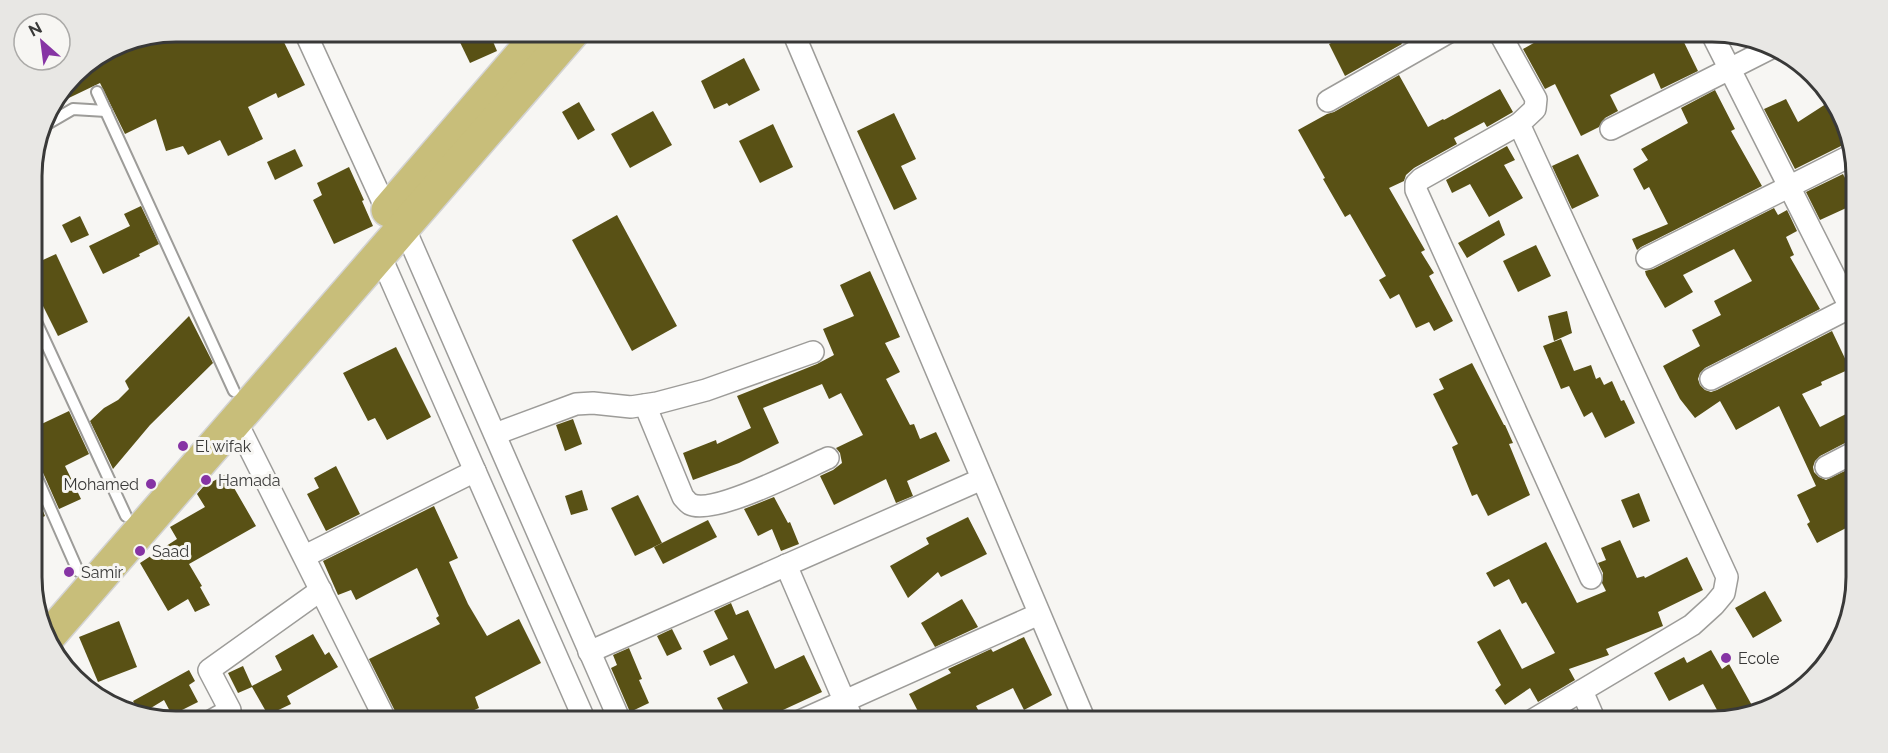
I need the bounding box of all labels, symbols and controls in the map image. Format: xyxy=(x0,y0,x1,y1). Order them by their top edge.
north arrow xyxy=(12,12,72,72)
text: N xyxy=(25,18,45,40)
place label: El wifak xyxy=(195,437,252,456)
marker: El wifak xyxy=(176,439,190,453)
place label: Hamada xyxy=(218,471,281,490)
marker: Hamada xyxy=(199,473,213,487)
place label: Mohamed xyxy=(63,475,139,494)
marker: Mohamed xyxy=(144,477,158,491)
place label: Saad xyxy=(152,542,189,561)
marker: Saad xyxy=(133,544,147,558)
place label: Samir xyxy=(81,563,124,582)
marker: Samir xyxy=(62,565,76,579)
place label: Ecole xyxy=(1738,649,1779,668)
marker: Ecole xyxy=(1719,651,1733,665)

